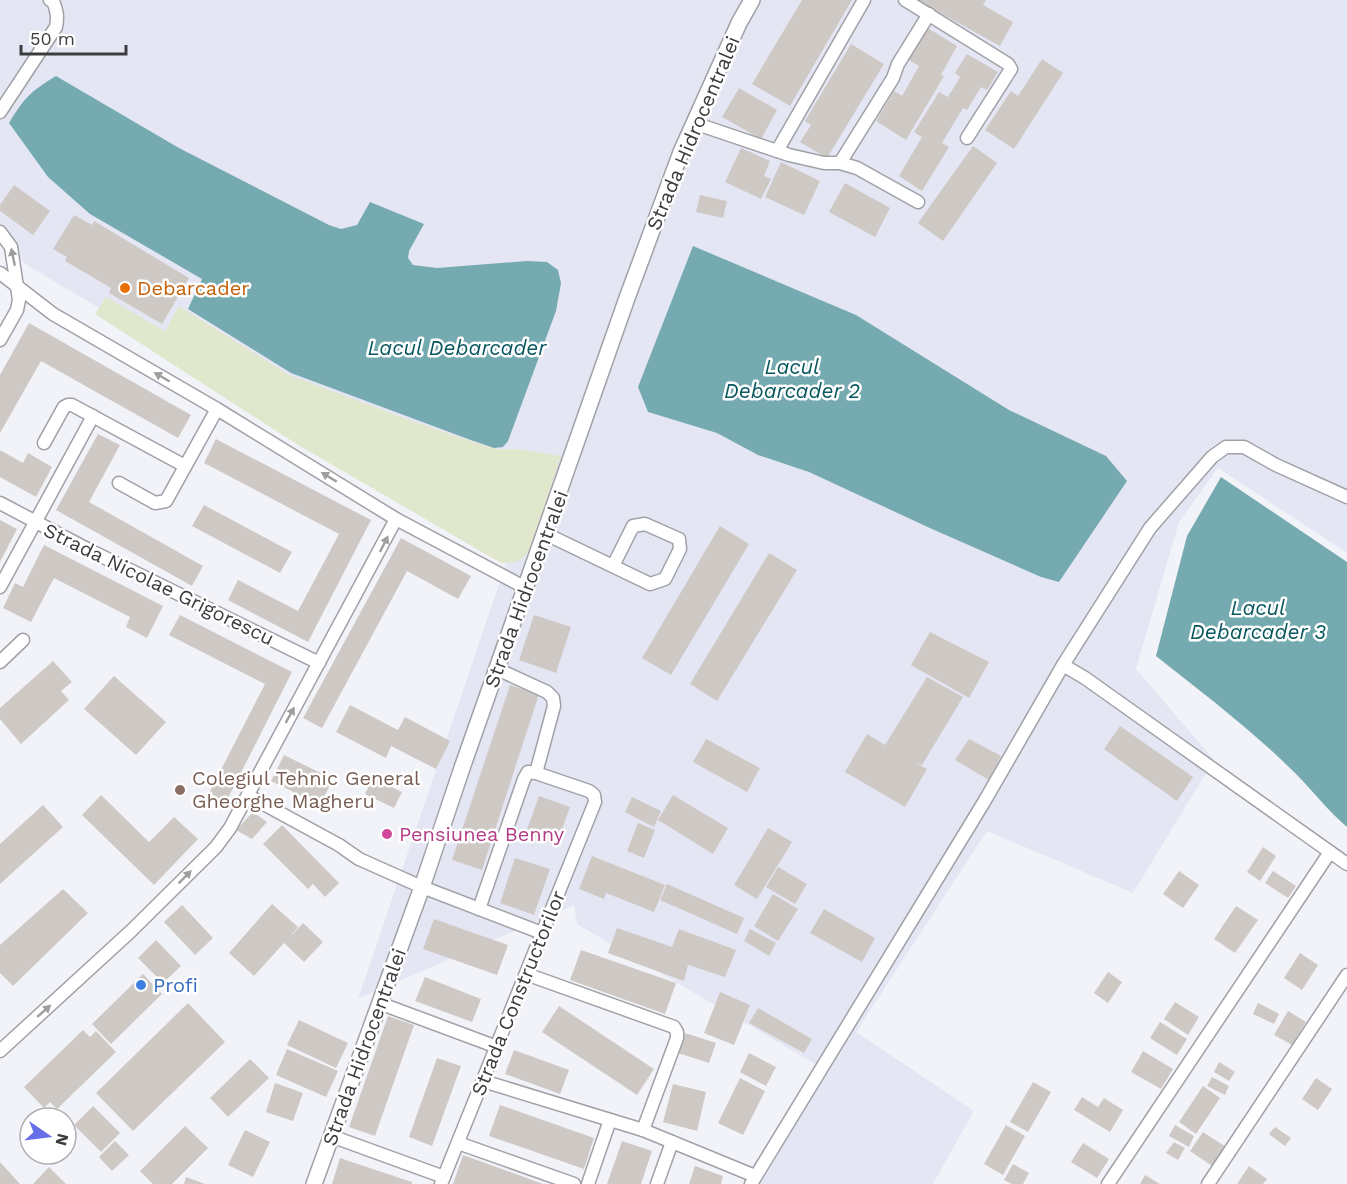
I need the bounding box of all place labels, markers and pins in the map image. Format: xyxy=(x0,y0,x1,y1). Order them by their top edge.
place label: Debarcader xyxy=(137,276,249,300)
marker: Debarcader xyxy=(118,281,132,295)
place label: Colegiul Tehnic General Gheorghe Magheru xyxy=(192,766,420,813)
marker: Colegiul Tehnic General Gheorghe Magheru xyxy=(173,783,187,797)
place label: Pensiunea Benny xyxy=(399,822,565,846)
marker: Pensiunea Benny xyxy=(380,827,394,841)
place label: Profi xyxy=(153,973,198,997)
marker: Profi xyxy=(134,978,148,992)

